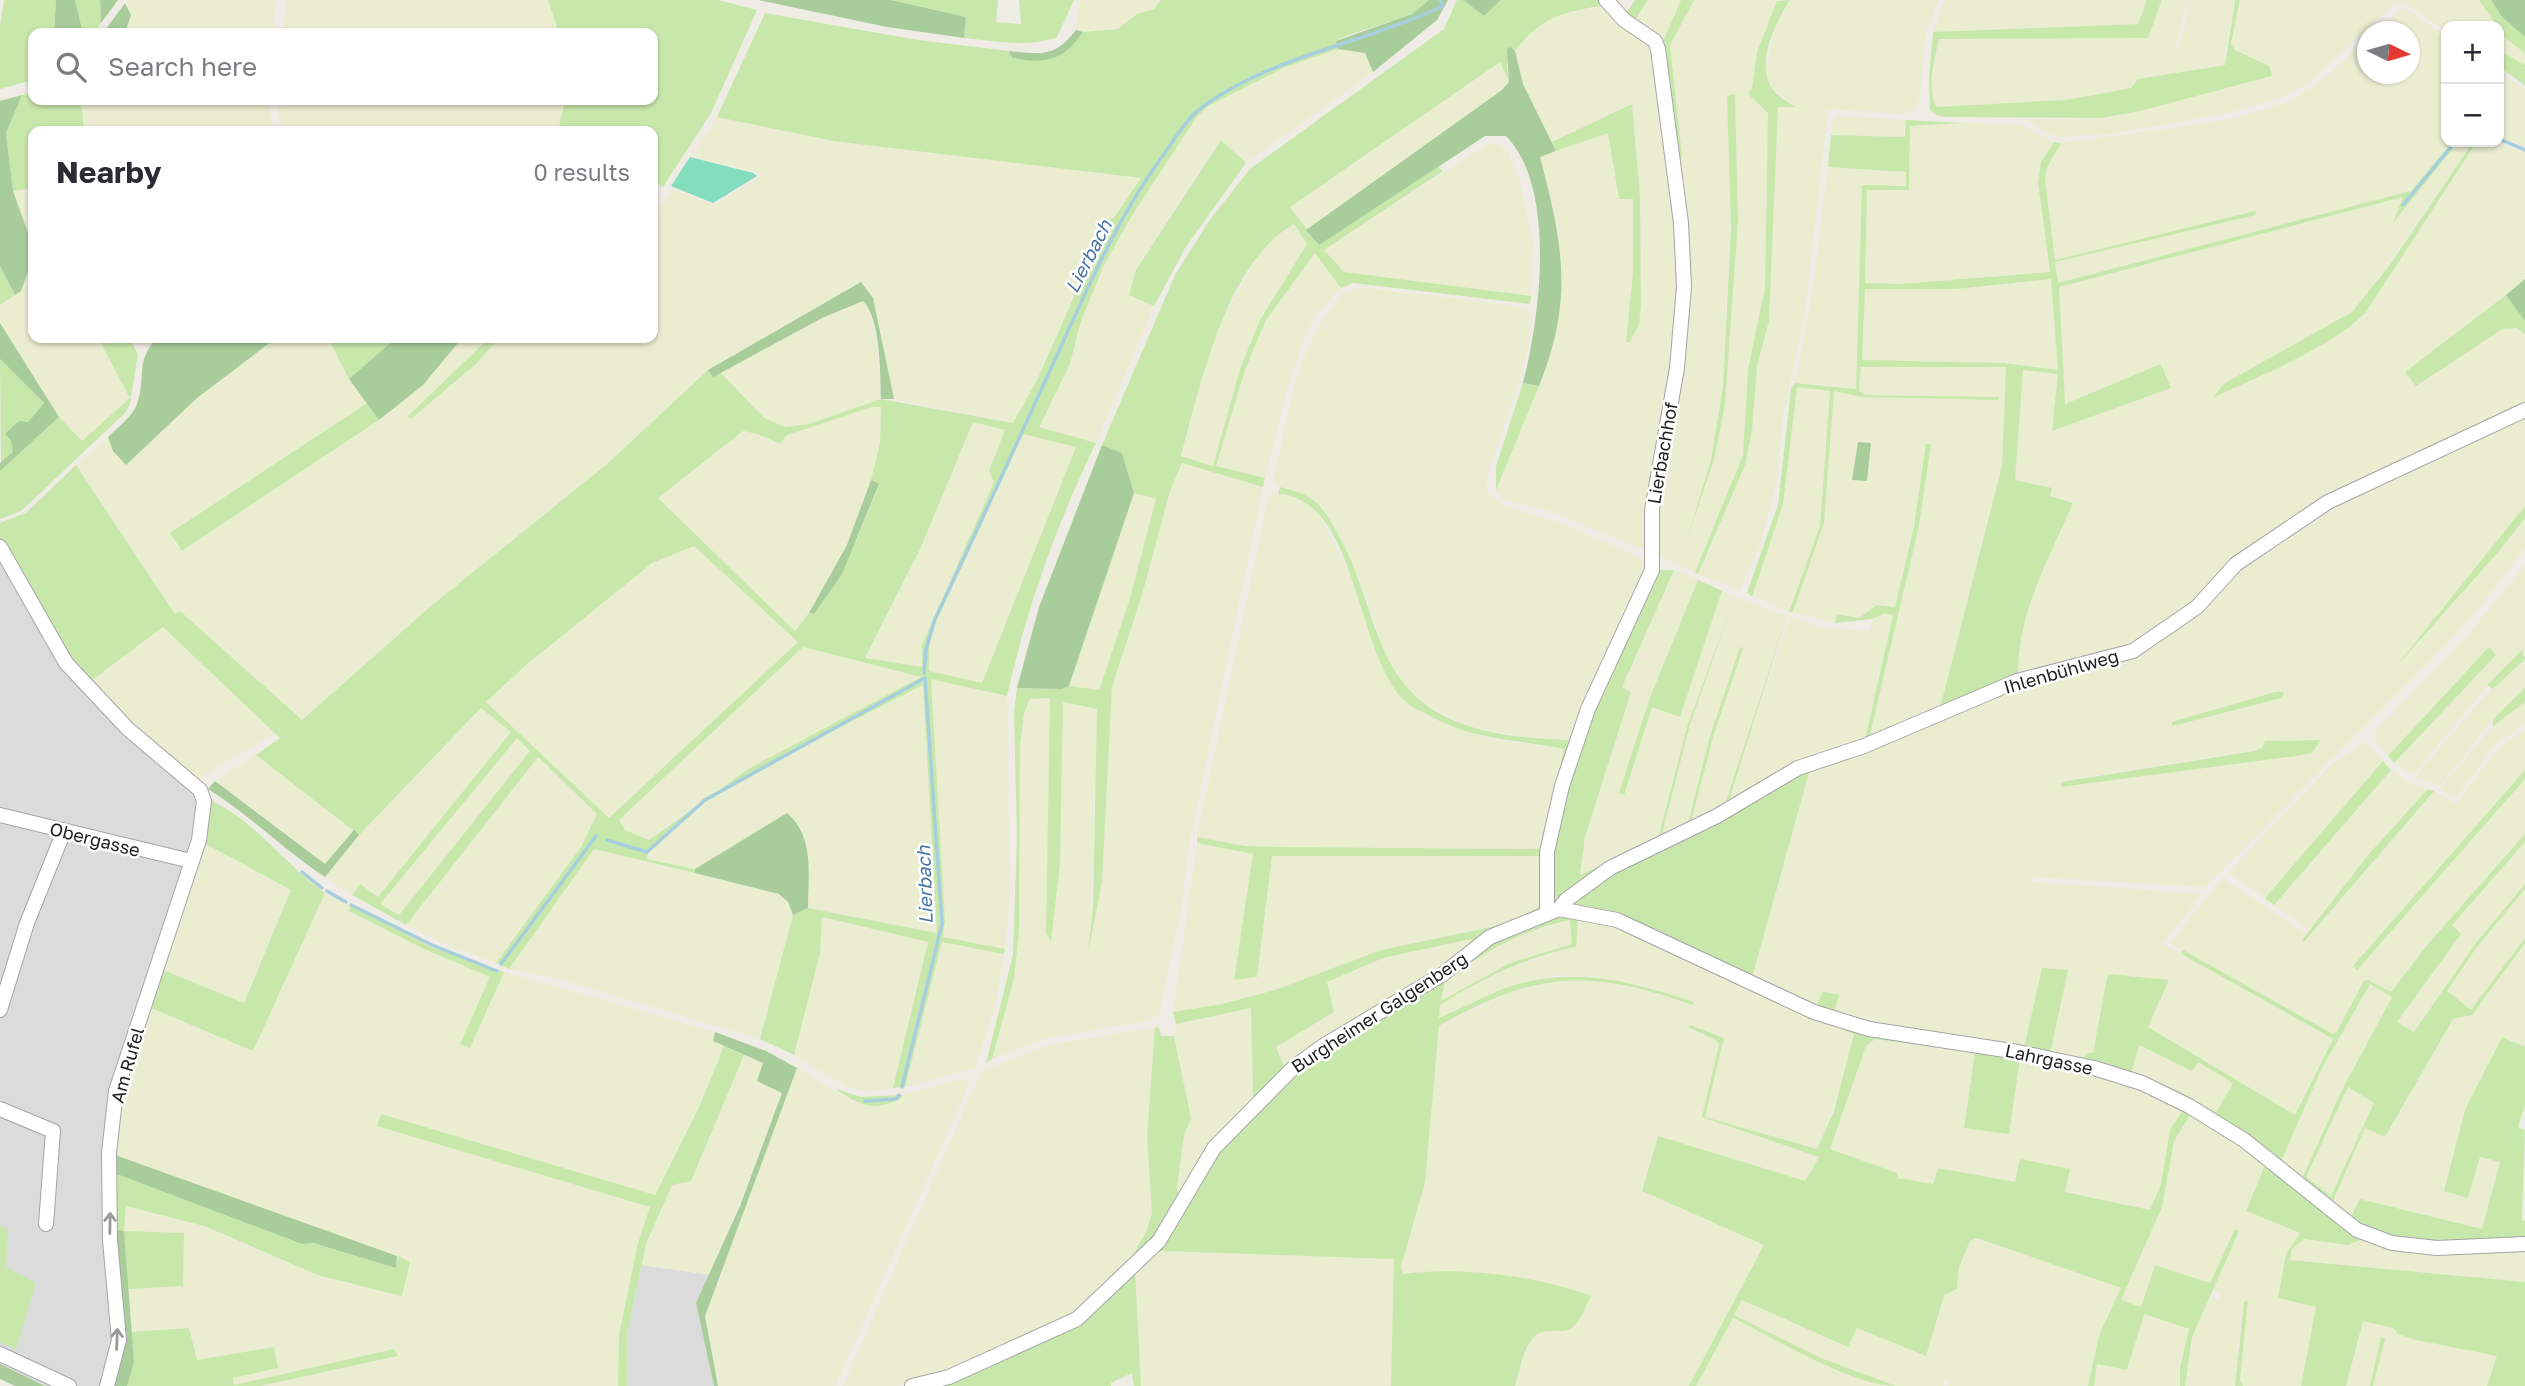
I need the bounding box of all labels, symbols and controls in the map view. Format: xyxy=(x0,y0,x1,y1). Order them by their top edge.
north arrow xyxy=(2357,21,2420,84)
map controls xyxy=(2441,21,2504,147)
button: + xyxy=(2441,21,2504,84)
search box xyxy=(28,28,658,105)
icon: search xyxy=(52,48,90,86)
text: Search here xyxy=(108,51,257,82)
button: − xyxy=(2441,84,2504,147)
text: Nearby xyxy=(56,154,161,190)
text: 0 results xyxy=(534,158,630,186)
water label: Lierbach xyxy=(1060,214,1117,296)
street label: Lierbachhof xyxy=(1642,400,1682,506)
street label: Ihlenbühlweg xyxy=(2001,644,2121,698)
street label: Obergasse xyxy=(47,817,143,861)
water label: Lierbach xyxy=(911,844,937,925)
street label: Burgheimer Galgenberg xyxy=(1287,947,1471,1077)
street label: Am Rufel xyxy=(106,1024,148,1105)
street label: Lahrgasse xyxy=(2003,1039,2095,1079)
one-way arrow xyxy=(103,1212,117,1235)
one-way arrow xyxy=(111,1328,124,1351)

